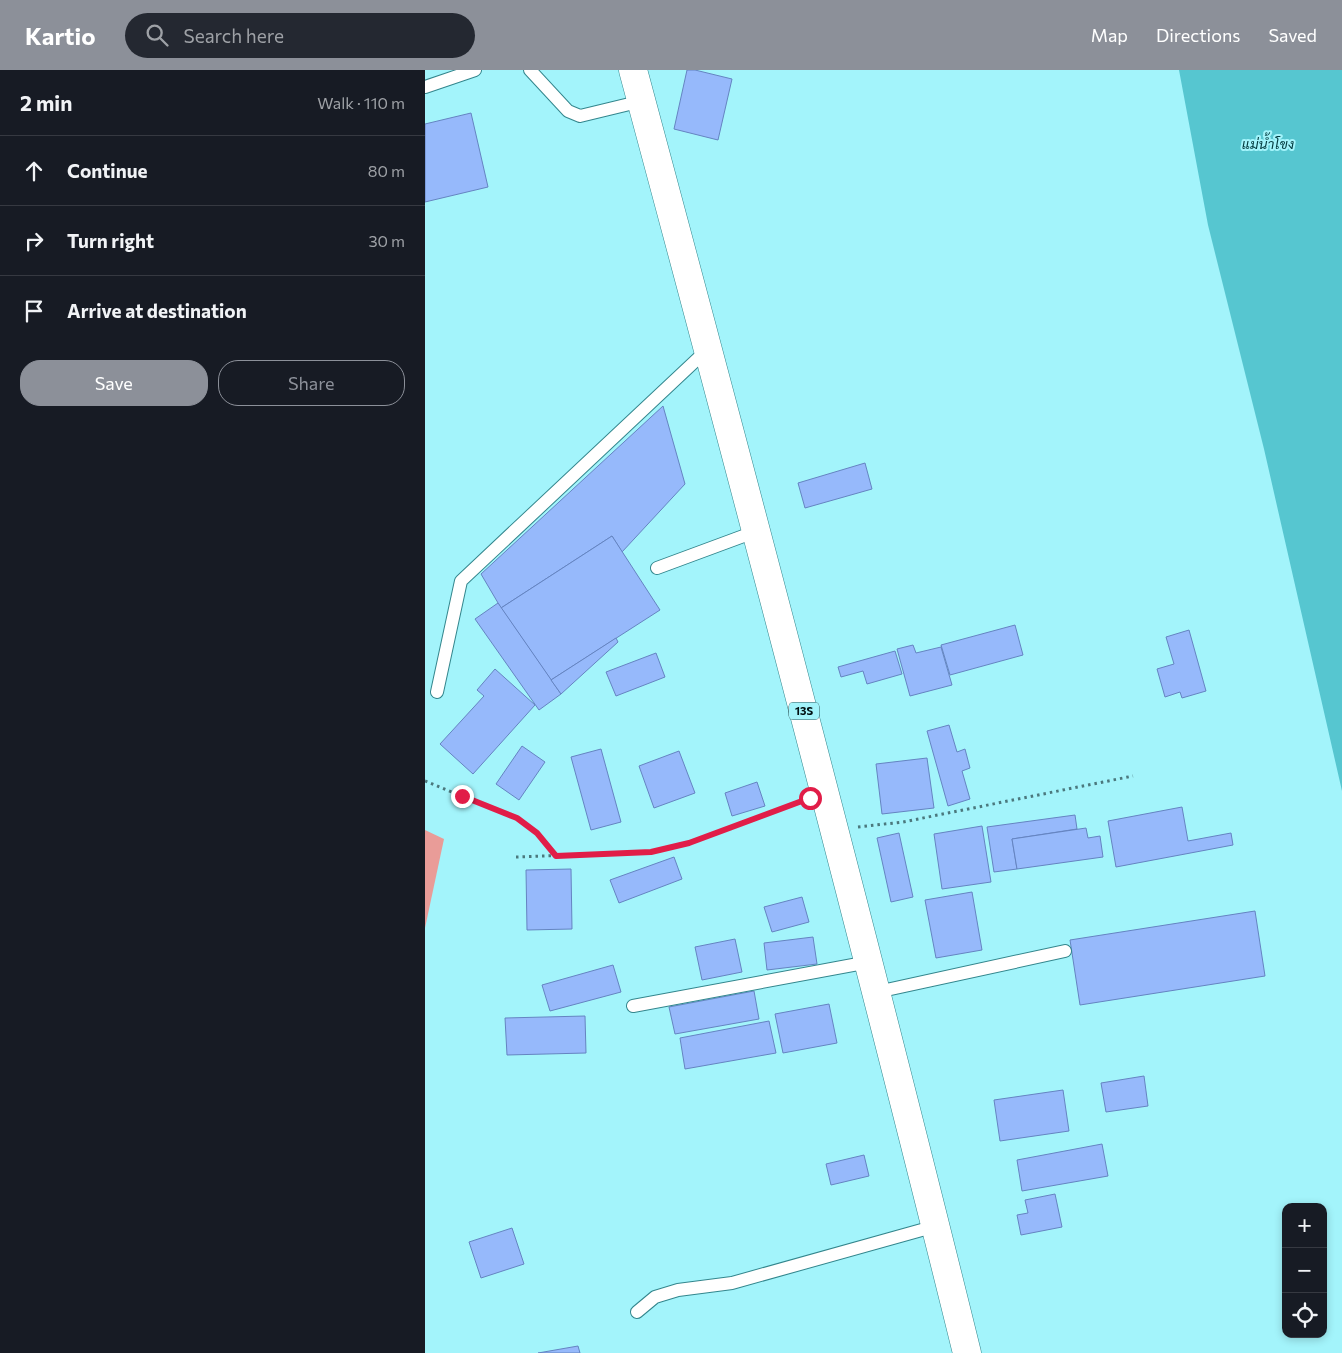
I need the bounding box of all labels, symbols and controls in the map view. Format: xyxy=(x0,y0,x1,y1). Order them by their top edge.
search box xyxy=(125,13,475,58)
text: Kartio xyxy=(25,21,95,50)
icon: search xyxy=(143,21,171,49)
text: Search here xyxy=(183,24,284,47)
text: Map xyxy=(1091,24,1128,46)
text: Directions xyxy=(1156,24,1240,46)
text: Saved xyxy=(1268,24,1317,46)
text: 2 min xyxy=(20,90,72,115)
text: Walk · 110 m xyxy=(317,93,405,112)
water label: แม่น้ำโขง xyxy=(1242,132,1294,152)
icon: ahead xyxy=(20,157,48,185)
text: Continue xyxy=(67,159,147,182)
text: 80 m xyxy=(368,161,405,180)
icon: right xyxy=(20,227,48,255)
text: Turn right xyxy=(67,229,154,252)
text: 30 m xyxy=(368,231,405,250)
icon: arrive xyxy=(20,297,48,325)
text: Arrive at destination xyxy=(67,299,247,322)
button: Save xyxy=(20,360,208,406)
button: Share xyxy=(218,360,405,406)
road number: 13S xyxy=(789,702,819,719)
route end xyxy=(451,785,474,808)
route start xyxy=(799,787,822,810)
map controls xyxy=(1282,1203,1327,1338)
button: + xyxy=(1282,1203,1327,1248)
button: − xyxy=(1282,1248,1327,1293)
button: locate xyxy=(1282,1293,1327,1338)

